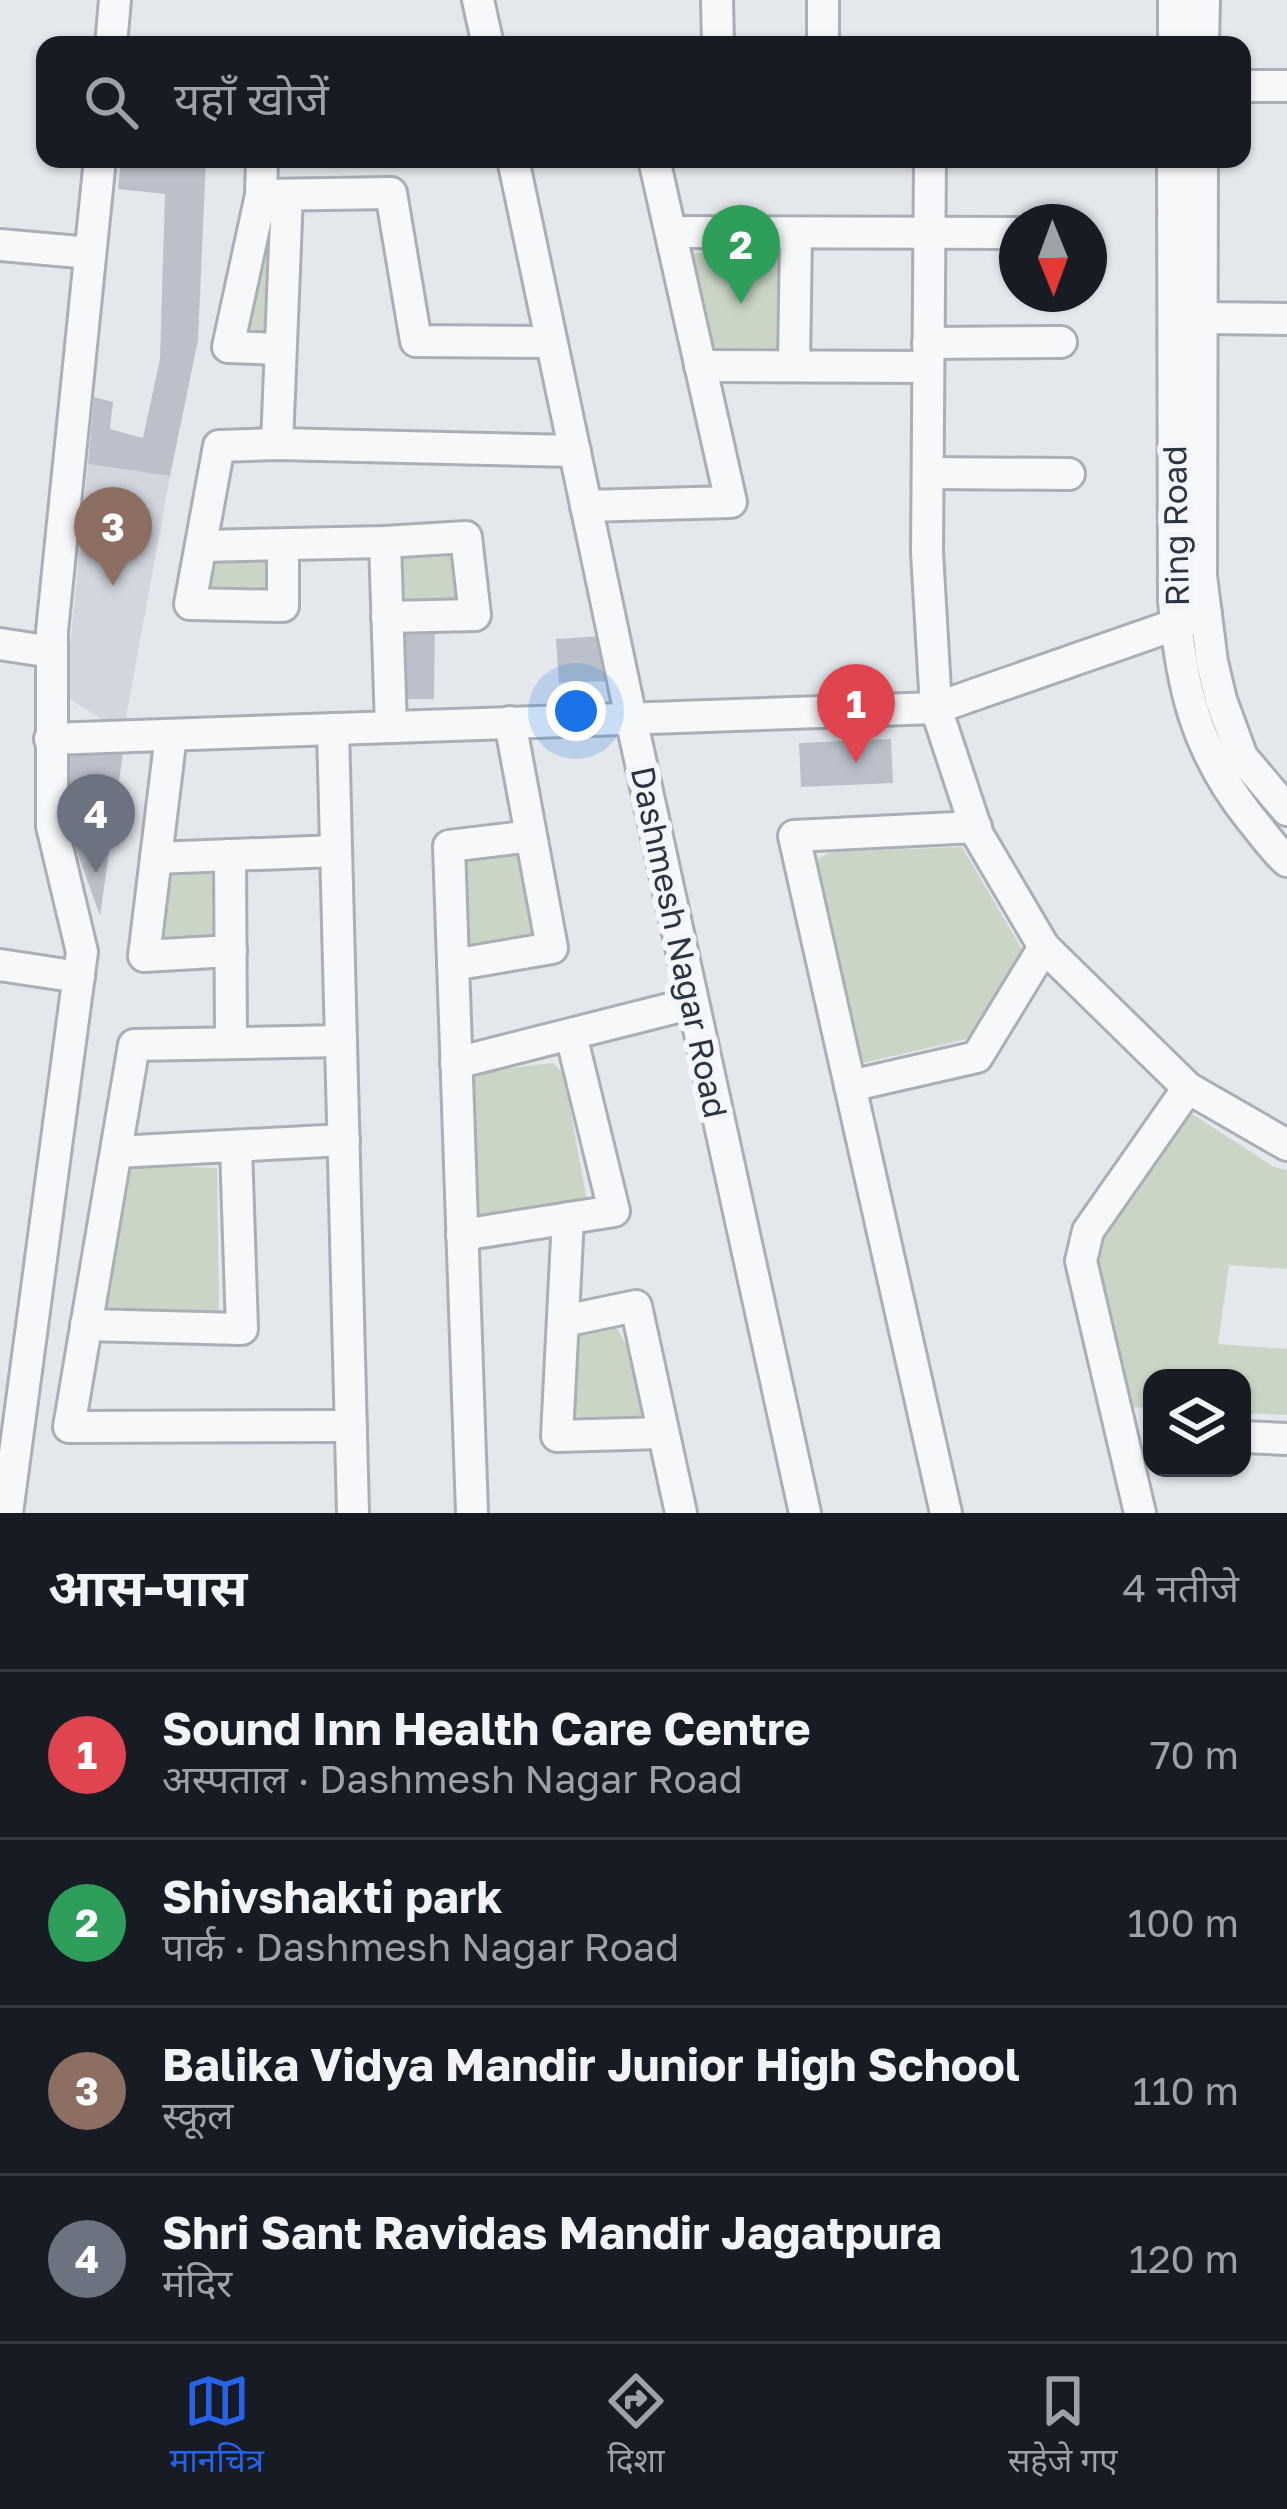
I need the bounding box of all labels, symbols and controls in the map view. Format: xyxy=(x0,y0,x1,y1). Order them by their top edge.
search box xyxy=(36,36,1251,168)
icon: search xyxy=(78,69,144,135)
text: यहाँ खोजें xyxy=(174,71,329,125)
north arrow xyxy=(999,204,1107,312)
pin: 2 xyxy=(702,205,780,304)
street label: Ring Road xyxy=(1154,445,1196,607)
pin: 3 xyxy=(74,487,152,586)
pin: 1 xyxy=(817,664,895,763)
your location xyxy=(546,681,606,741)
street label: Dashmesh Nagar Road xyxy=(624,763,736,1121)
pin: 4 xyxy=(57,774,135,873)
map controls xyxy=(1143,1369,1251,1477)
button: layers xyxy=(1143,1369,1251,1477)
text: आस-पास xyxy=(48,1556,247,1617)
text: 4 नतीजे xyxy=(1123,1564,1239,1611)
text: Sound Inn Health Care Centre xyxy=(162,1701,810,1755)
text: 1 xyxy=(77,1731,97,1778)
text: 70 m xyxy=(1150,1731,1239,1778)
text: अस्पताल · Dashmesh Nagar Road xyxy=(162,1755,743,1802)
text: Shivshakti park xyxy=(162,1869,503,1923)
text: 2 xyxy=(75,1899,99,1946)
text: 100 m xyxy=(1127,1899,1239,1946)
text: पार्क · Dashmesh Nagar Road xyxy=(162,1923,679,1970)
text: Balika Vidya Mandir Junior High School xyxy=(162,2037,1020,2091)
text: 3 xyxy=(75,2067,99,2114)
text: 110 m xyxy=(1133,2067,1239,2114)
text: स्कूल xyxy=(162,2091,234,2138)
text: Shri Sant Ravidas Mandir Jagatpura xyxy=(162,2205,942,2259)
text: 4 xyxy=(75,2235,99,2282)
text: 120 m xyxy=(1129,2235,1239,2282)
text: मंदिर xyxy=(162,2259,232,2306)
tab: मानचित्र xyxy=(170,2368,264,2485)
tab: दिशा xyxy=(603,2368,669,2485)
tab: सहेजे गए xyxy=(1008,2368,1117,2485)

